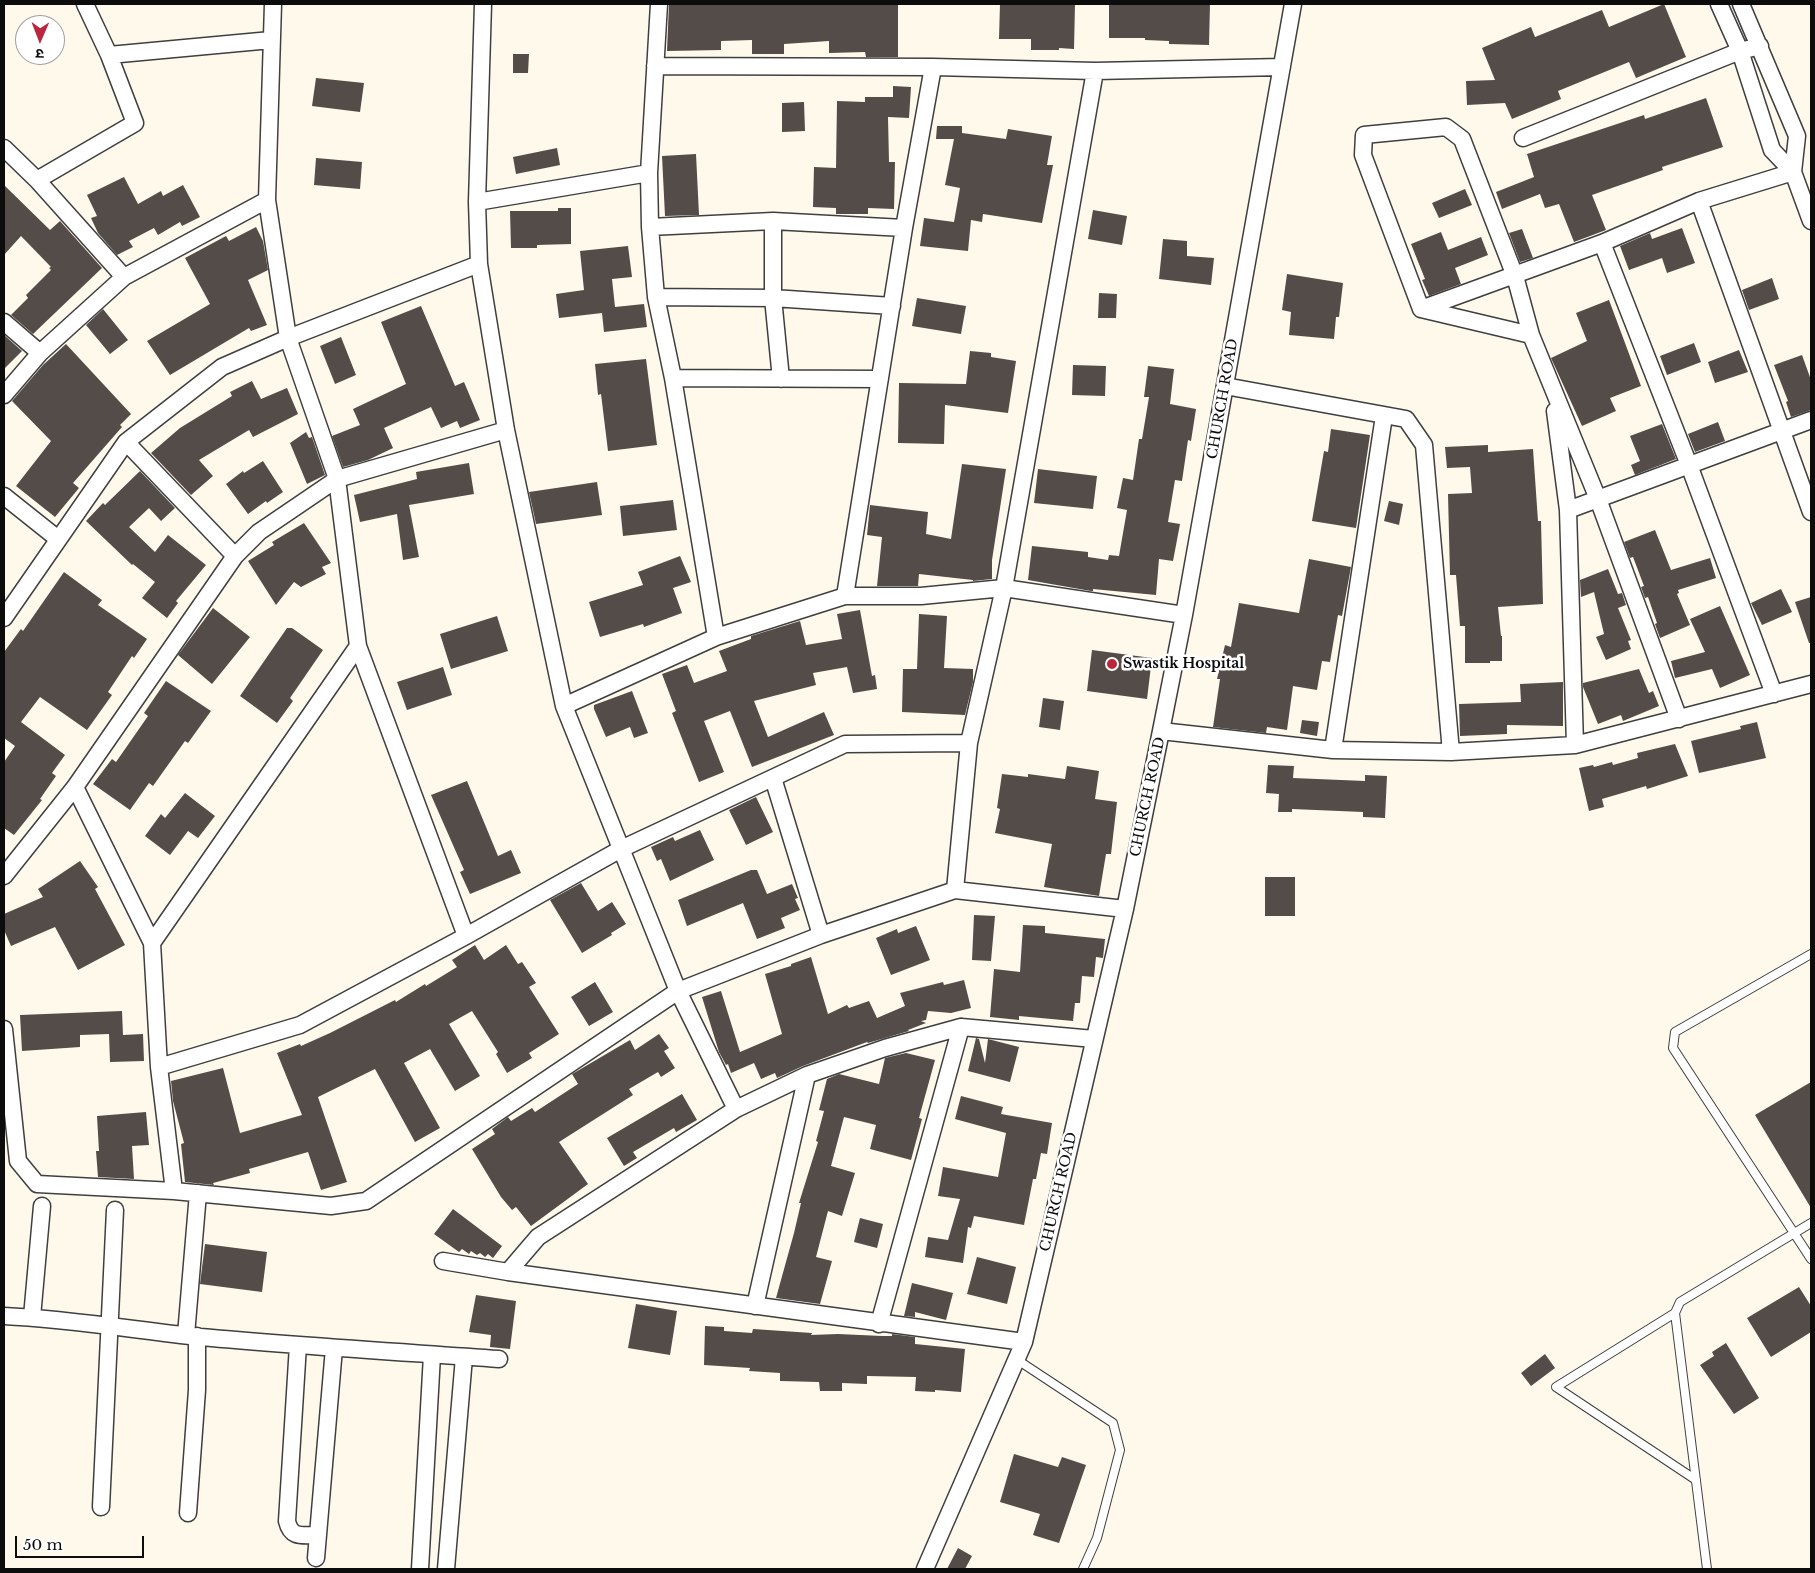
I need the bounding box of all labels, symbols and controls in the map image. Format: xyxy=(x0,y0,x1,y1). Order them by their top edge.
north arrow xyxy=(15,15,65,65)
text: उ xyxy=(36,45,44,63)
street label: CHURCH ROAD xyxy=(1204,337,1242,461)
place label: Swastik Hospital xyxy=(1123,656,1244,672)
marker: Swastik Hospital xyxy=(1105,657,1119,671)
street label: CHURCH ROAD xyxy=(1127,736,1169,858)
street label: CHURCH ROAD xyxy=(1037,1131,1081,1253)
scale bar xyxy=(18,1526,146,1558)
text: 50 m xyxy=(23,1535,63,1554)

